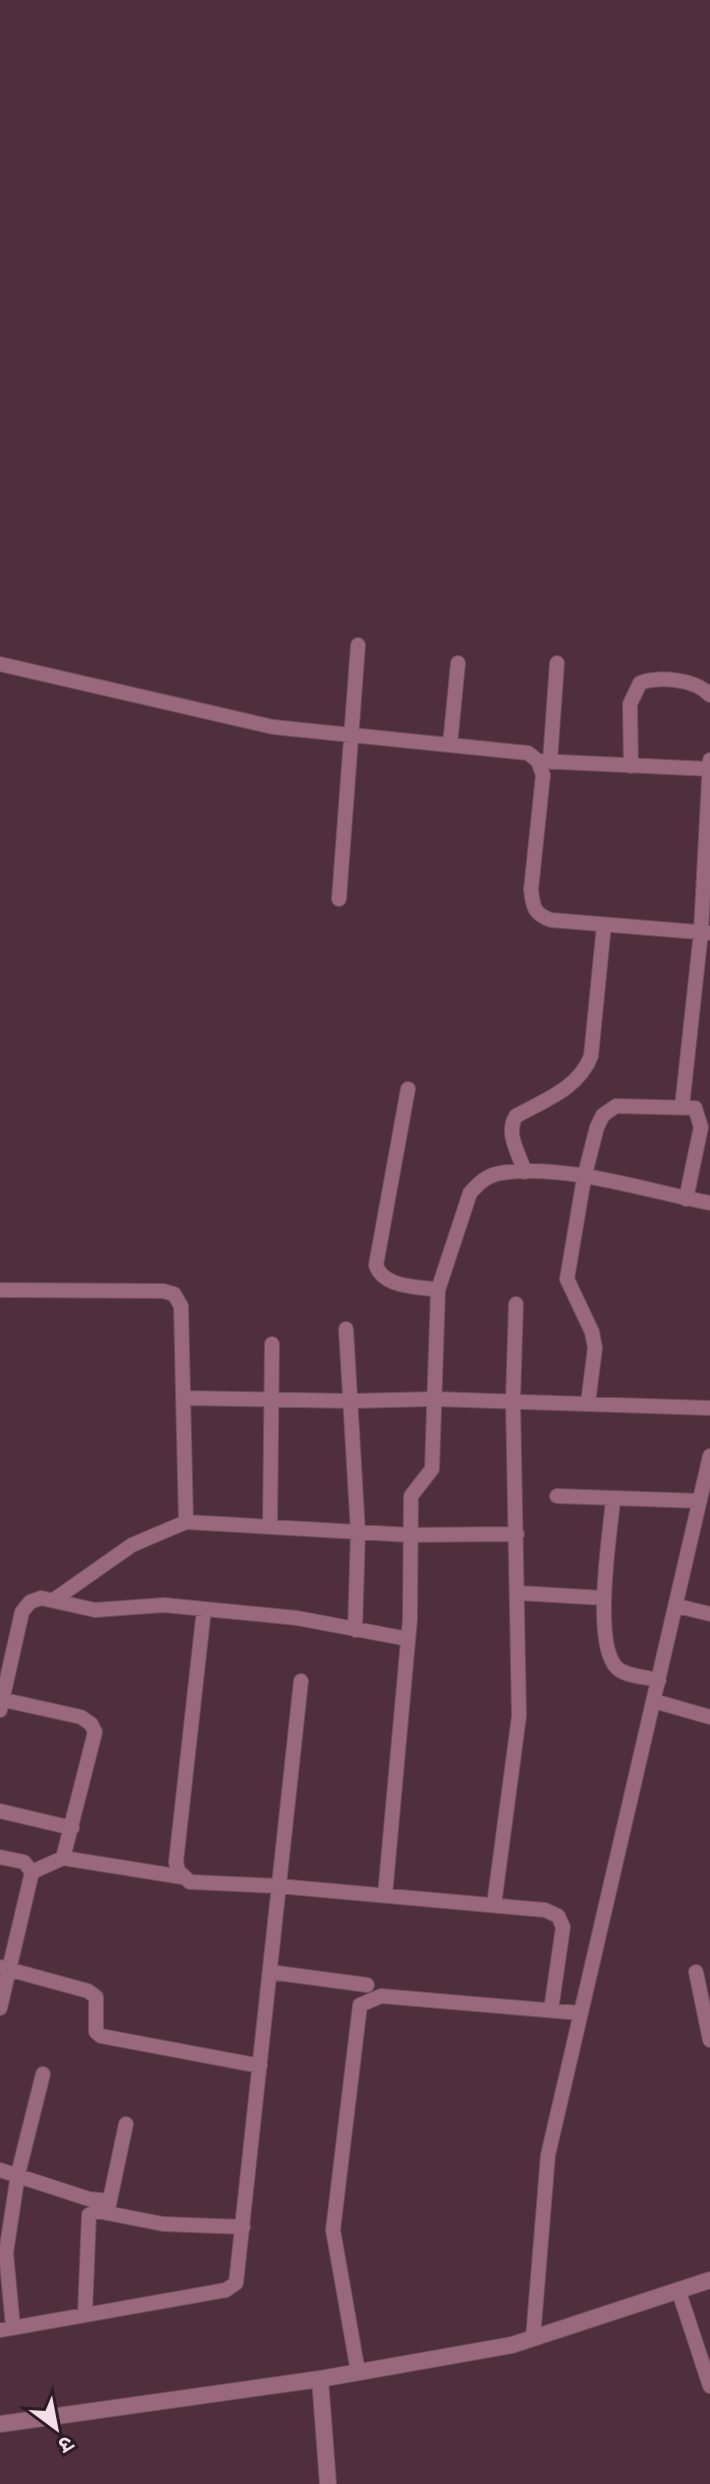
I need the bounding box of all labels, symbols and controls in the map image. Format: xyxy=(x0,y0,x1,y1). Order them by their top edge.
north arrow xyxy=(16,2388,96,2468)
text: उ xyxy=(53,2430,79,2460)

